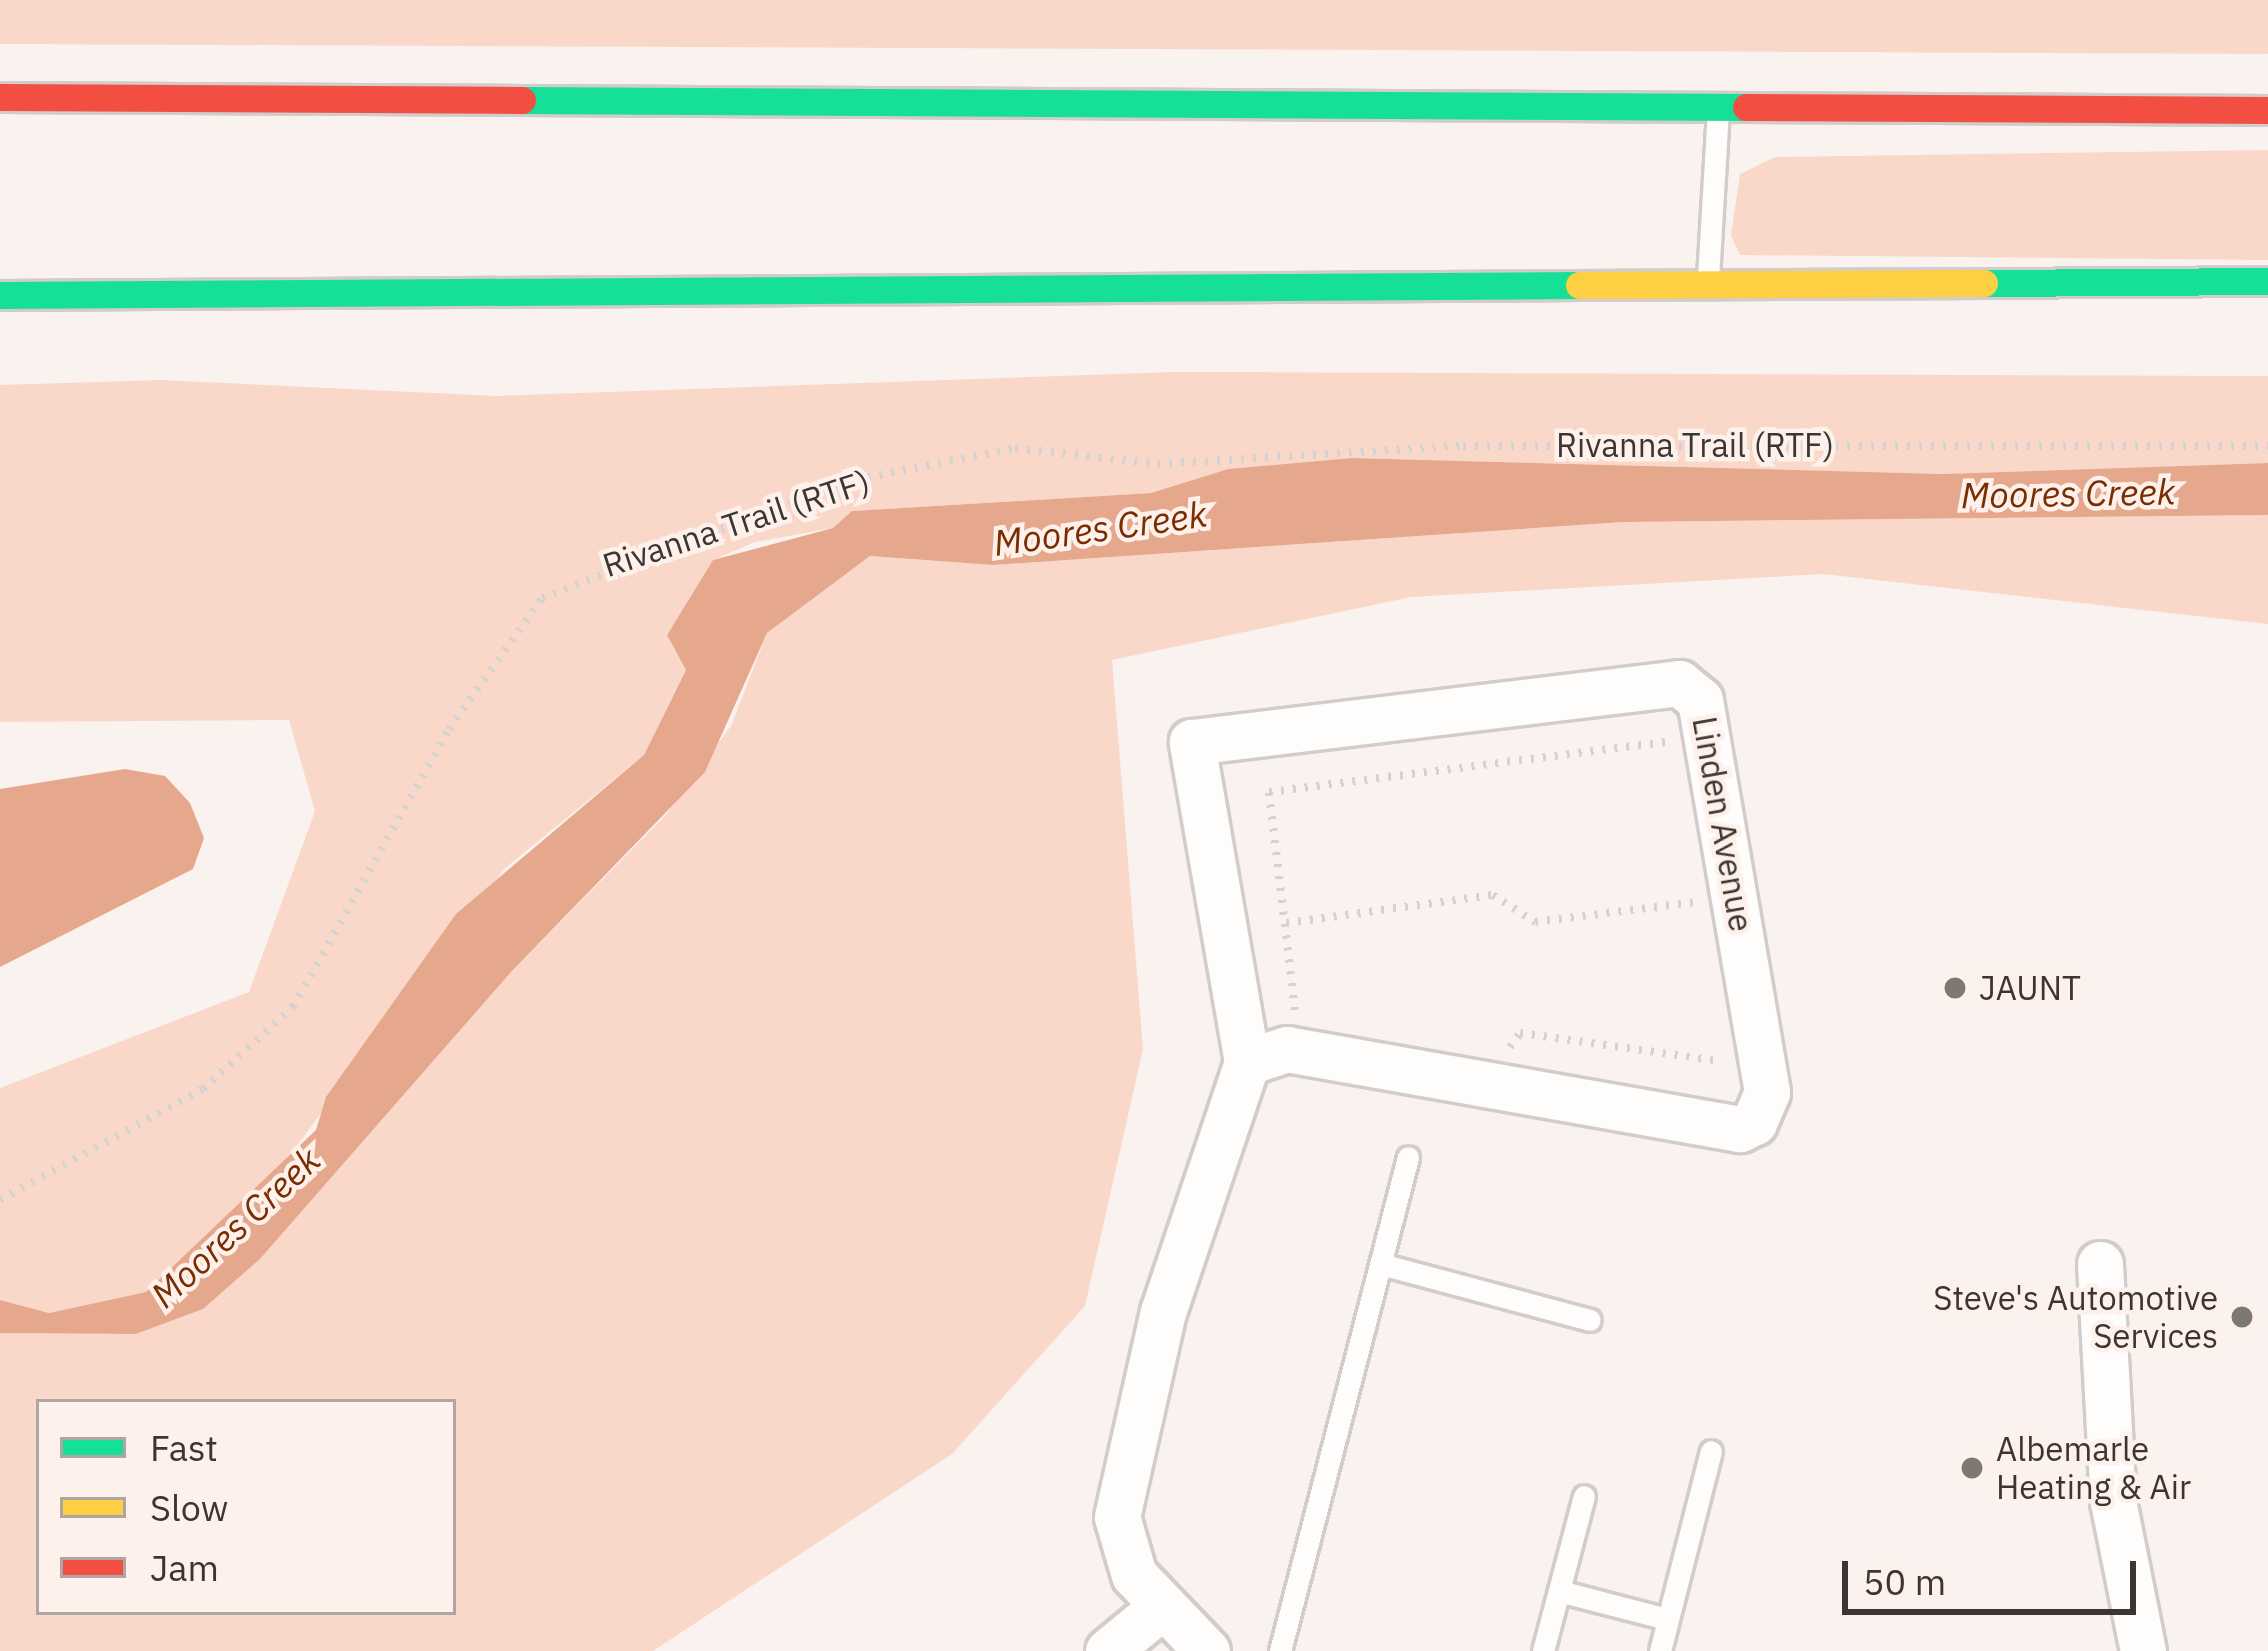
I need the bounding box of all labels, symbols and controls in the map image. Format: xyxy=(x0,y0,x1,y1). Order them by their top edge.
street label: Rivanna Trail (RTF) xyxy=(1556,425,1834,465)
street label: Rivanna Trail (RTF) xyxy=(598,461,874,585)
water label: Moores Creek xyxy=(1960,470,2176,516)
water label: Moores Creek xyxy=(991,492,1209,564)
street label: Linden Avenue xyxy=(1685,713,1761,935)
place label: JAUNT xyxy=(1979,968,2081,1008)
marker: JAUNT xyxy=(1942,975,1968,1001)
water label: Moores Creek xyxy=(142,1138,328,1316)
place label: Steve's Automotive Services xyxy=(1933,1278,2218,1356)
marker: Steve's Automotive Services xyxy=(2229,1304,2255,1330)
legend xyxy=(36,1399,456,1615)
text: Fast xyxy=(150,1424,218,1471)
place label: Albemarle Heating & Air xyxy=(1996,1429,2191,1507)
marker: Albemarle Heating & Air xyxy=(1959,1455,1985,1481)
text: Slow xyxy=(150,1484,228,1531)
scale bar xyxy=(1848,1537,2142,1611)
text: Jam xyxy=(150,1544,219,1591)
text: 50 m xyxy=(1863,1558,1946,1605)

